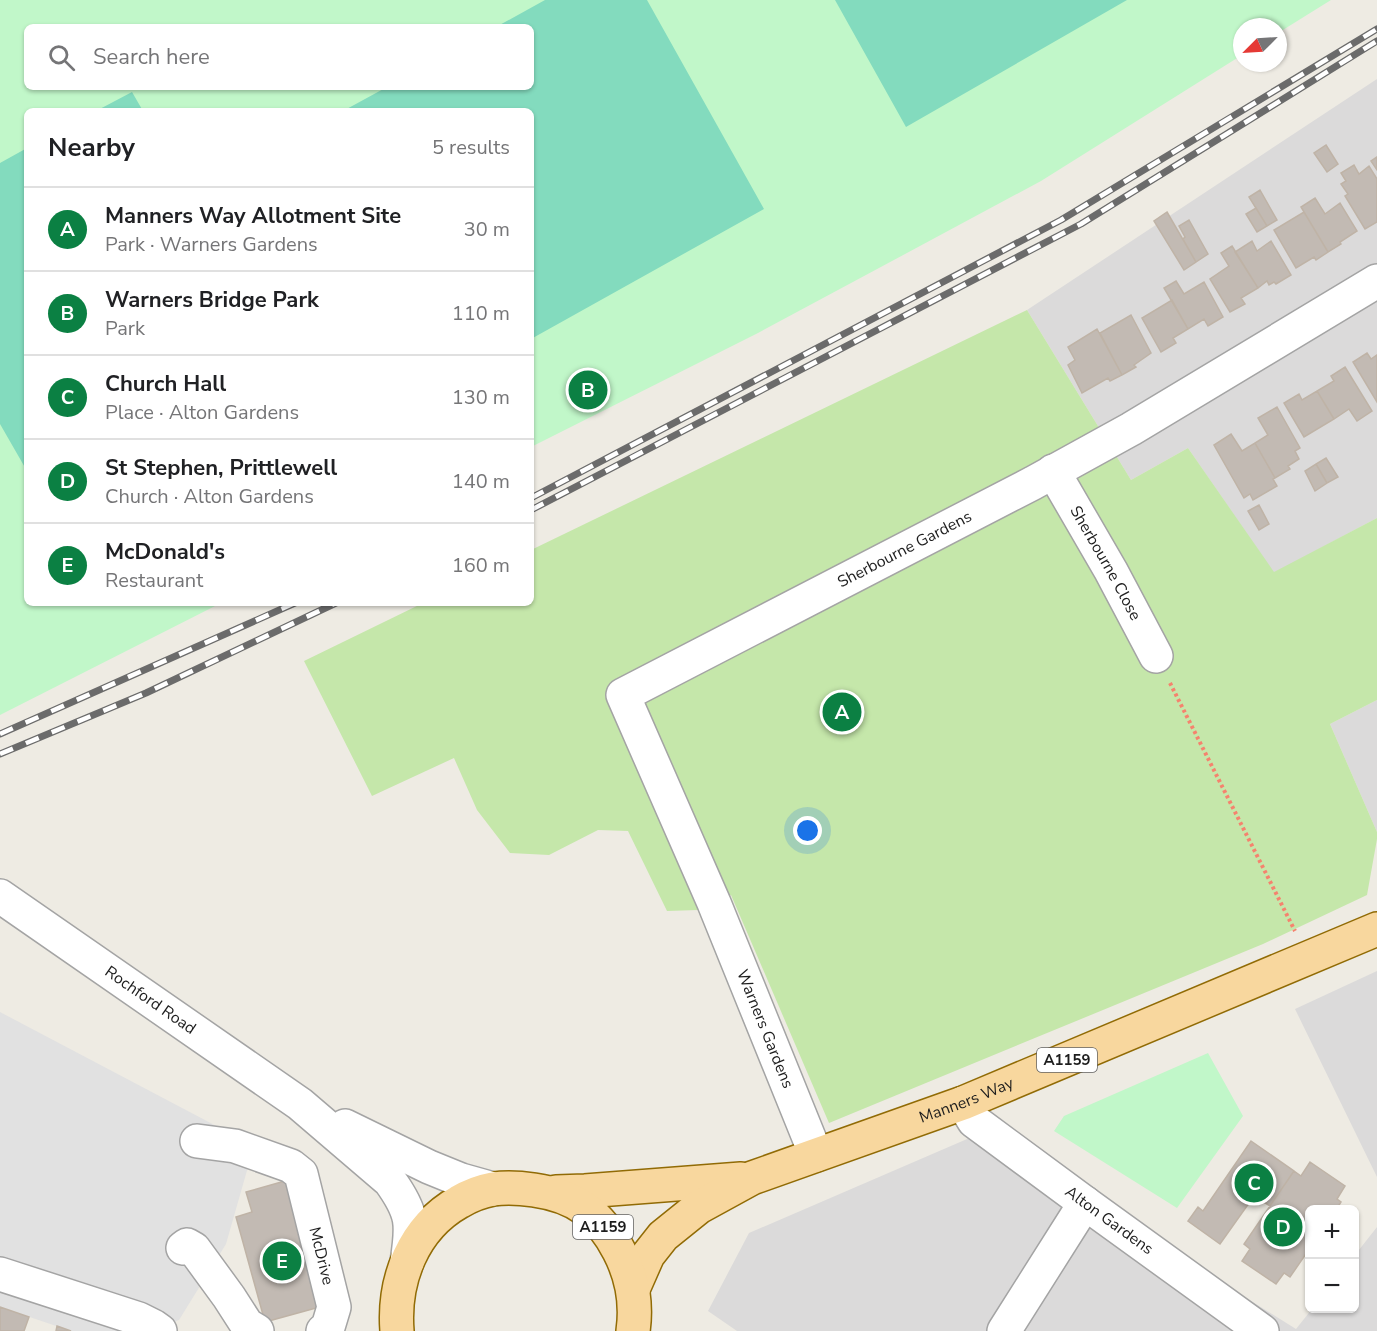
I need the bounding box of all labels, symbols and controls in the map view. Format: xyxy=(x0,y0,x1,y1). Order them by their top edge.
north arrow xyxy=(1233,18,1287,72)
search box xyxy=(24,24,534,90)
icon: search xyxy=(45,41,78,74)
text: Search here xyxy=(93,42,210,72)
text: Nearby xyxy=(48,130,135,165)
text: 5 results xyxy=(432,134,510,161)
text: Manners Way Allotment Site xyxy=(105,201,401,231)
text: A xyxy=(60,216,75,243)
text: 30 m xyxy=(464,216,510,243)
text: Park · Warners Gardens xyxy=(105,231,318,258)
text: Warners Bridge Park xyxy=(105,285,319,315)
text: B xyxy=(61,300,74,327)
text: 110 m xyxy=(452,300,510,327)
text: Park xyxy=(105,315,145,342)
pin: B xyxy=(568,368,608,412)
text: Church Hall xyxy=(105,369,226,399)
text: C xyxy=(61,384,74,411)
text: 130 m xyxy=(452,384,510,411)
text: Place · Alton Gardens xyxy=(105,399,299,426)
text: St Stephen, Prittlewell xyxy=(105,453,337,483)
text: D xyxy=(60,468,75,495)
text: 140 m xyxy=(452,468,510,495)
text: Church · Alton Gardens xyxy=(105,483,314,510)
street label: Sherbourne Close xyxy=(1064,502,1146,624)
street label: Sherbourne Gardens xyxy=(834,506,976,593)
text: McDonald's xyxy=(105,537,225,567)
text: E xyxy=(62,552,73,579)
text: 160 m xyxy=(452,552,510,579)
text: Restaurant xyxy=(105,567,203,594)
pin: A xyxy=(822,690,862,734)
your location xyxy=(793,816,822,845)
street label: Rochford Road xyxy=(100,961,200,1040)
street label: Warners Gardens xyxy=(731,966,799,1092)
road number: A1159 xyxy=(1037,1048,1097,1072)
street label: Manners Way xyxy=(916,1072,1018,1129)
pin: C xyxy=(1234,1160,1274,1206)
street label: Alton Gardens xyxy=(1061,1181,1158,1260)
pin: D xyxy=(1264,1204,1302,1250)
map controls xyxy=(1305,1205,1359,1313)
button: + xyxy=(1305,1205,1359,1259)
road number: A1159 xyxy=(573,1215,633,1239)
street label: McDrive xyxy=(304,1225,339,1287)
pin: E xyxy=(262,1238,302,1284)
button: − xyxy=(1305,1259,1359,1313)

